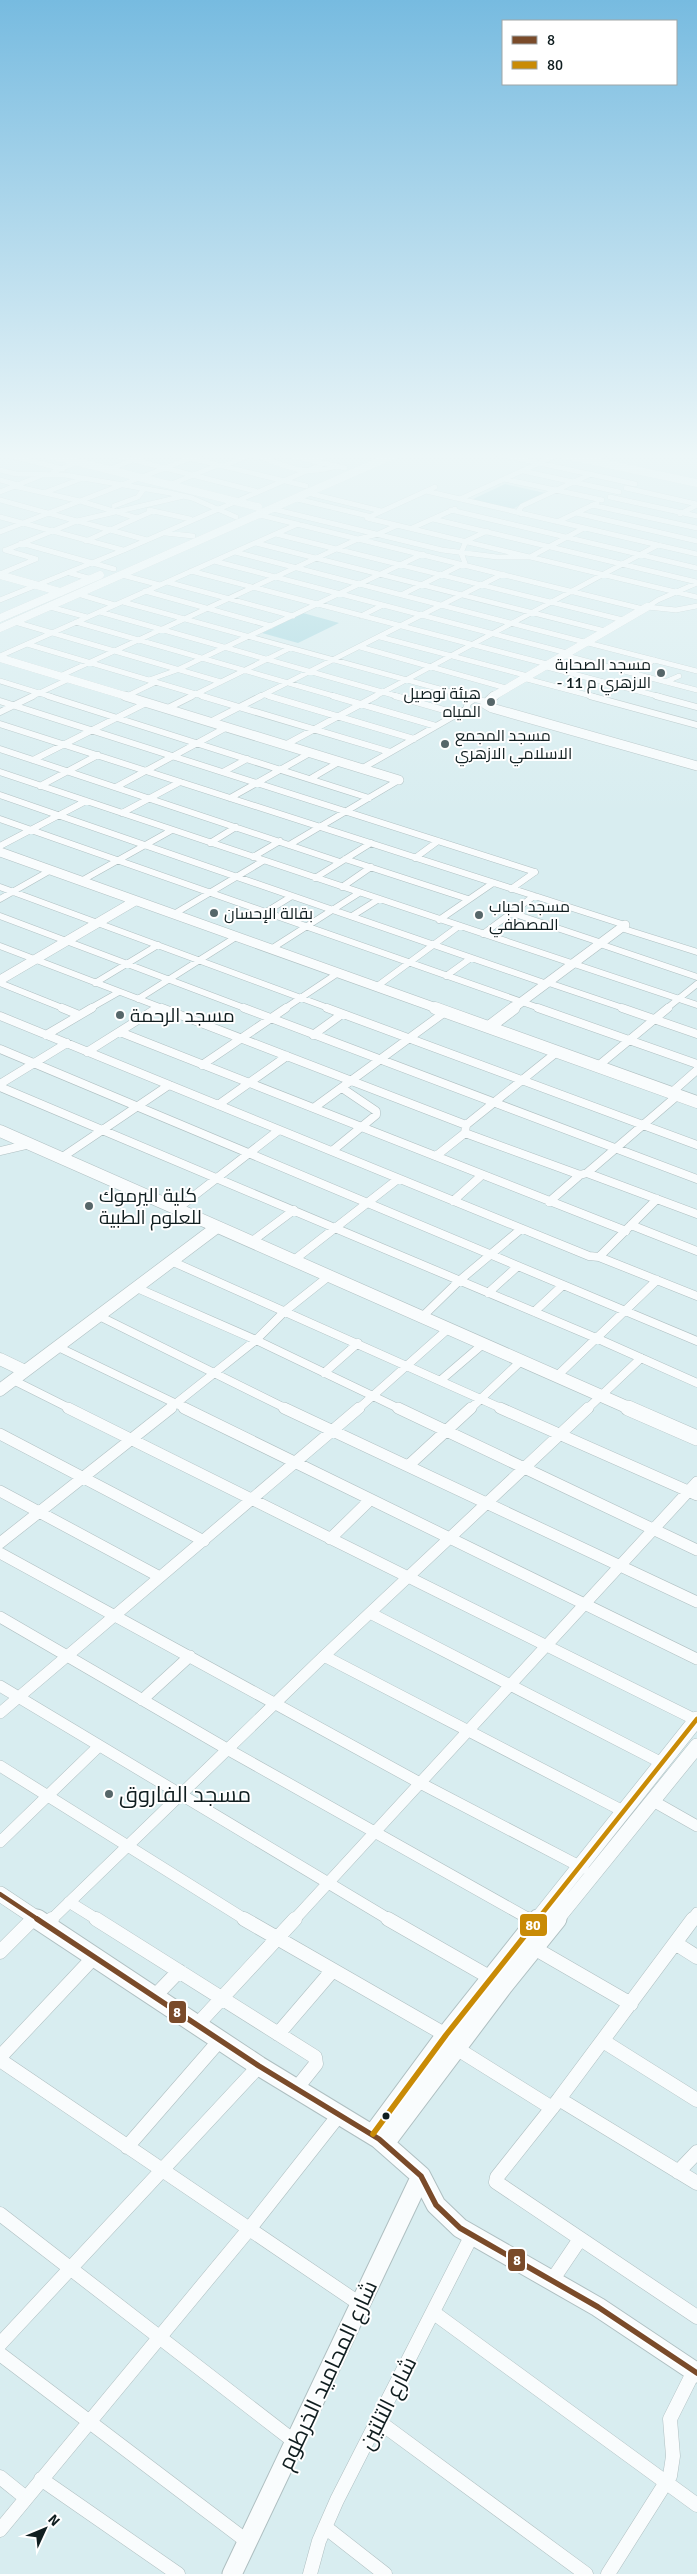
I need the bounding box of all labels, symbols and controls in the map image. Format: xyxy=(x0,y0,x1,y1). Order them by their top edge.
legend xyxy=(502,20,677,85)
text: 8 xyxy=(547,31,555,49)
text: 80 xyxy=(547,56,563,74)
place label: مسجد الصحابة - الازهري م 11 xyxy=(555,655,651,696)
marker: مسجد الصحابة - الازهري م 11 xyxy=(655,667,667,679)
place label: هيئة توصيل المياه xyxy=(404,684,481,722)
marker: هيئة توصيل المياه xyxy=(485,696,497,708)
place label: مسجد المجمع الاسلامي الازهري xyxy=(455,726,572,767)
marker: مسجد المجمع الاسلامي الازهري xyxy=(439,738,451,750)
place label: مسجد احباب المصطفي xyxy=(489,897,570,938)
place label: بقالة الإحسان xyxy=(224,904,313,924)
marker: بقالة الإحسان xyxy=(208,907,220,919)
marker: مسجد احباب المصطفي xyxy=(473,909,485,921)
place label: مسجد الرحمة xyxy=(130,1004,235,1028)
marker: مسجد الرحمة xyxy=(114,1009,126,1021)
place label: كلية اليرموك للعلوم الطبية xyxy=(99,1184,202,1231)
marker: كلية اليرموك للعلوم الطبية xyxy=(83,1200,95,1212)
place label: مسجد الفاروق xyxy=(119,1781,251,1808)
marker: مسجد الفاروق xyxy=(103,1788,115,1800)
line badge: 80 xyxy=(519,1913,548,1937)
text: 80 xyxy=(525,1917,541,1934)
line badge: 8 xyxy=(168,2000,187,2024)
text: 8 xyxy=(173,2004,181,2021)
unlabelled marker xyxy=(381,2111,391,2121)
line badge: 8 xyxy=(507,2248,526,2272)
text: 8 xyxy=(513,2252,521,2269)
street label: شارع المحاميد الخرطوم xyxy=(272,2276,385,2475)
street label: شارع التلتين xyxy=(352,2352,423,2455)
north arrow xyxy=(20,2504,70,2554)
text: N xyxy=(44,2511,63,2530)

